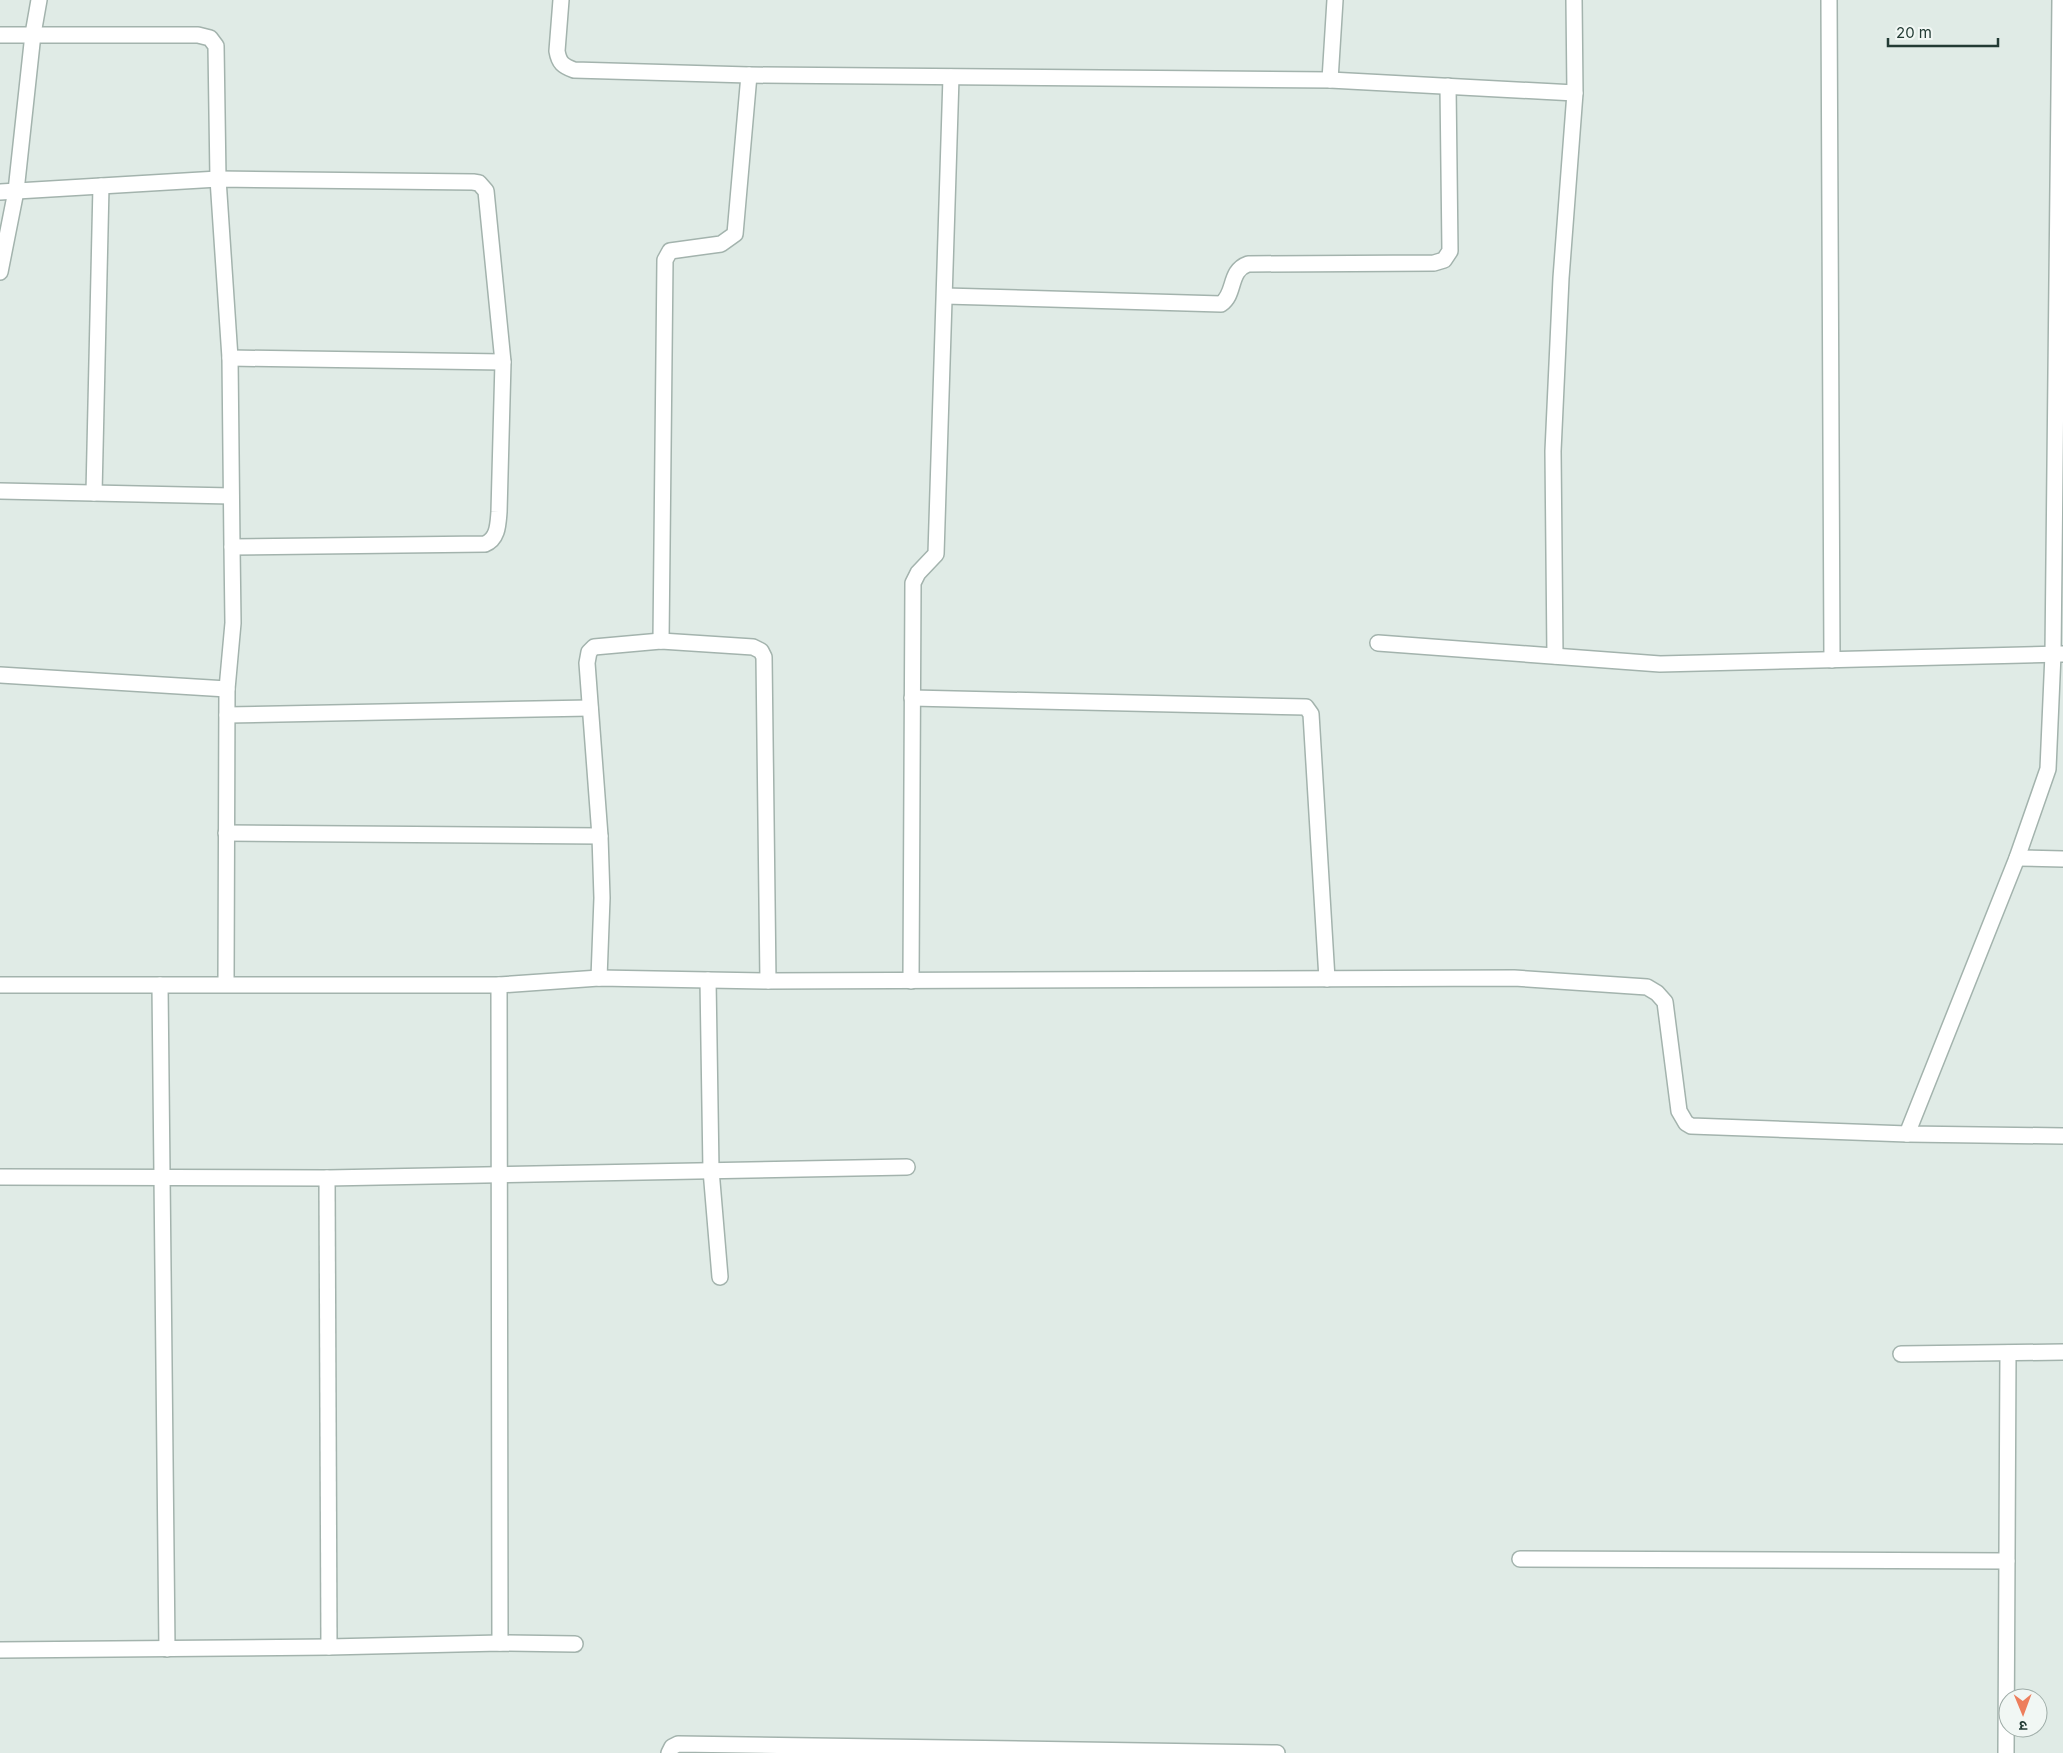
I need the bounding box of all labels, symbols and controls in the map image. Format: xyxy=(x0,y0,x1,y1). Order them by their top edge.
scale bar xyxy=(1888,15,1998,47)
text: 20 m xyxy=(1896,23,1932,42)
north arrow xyxy=(1998,1688,2048,1738)
text: उ xyxy=(2018,1718,2027,1735)

